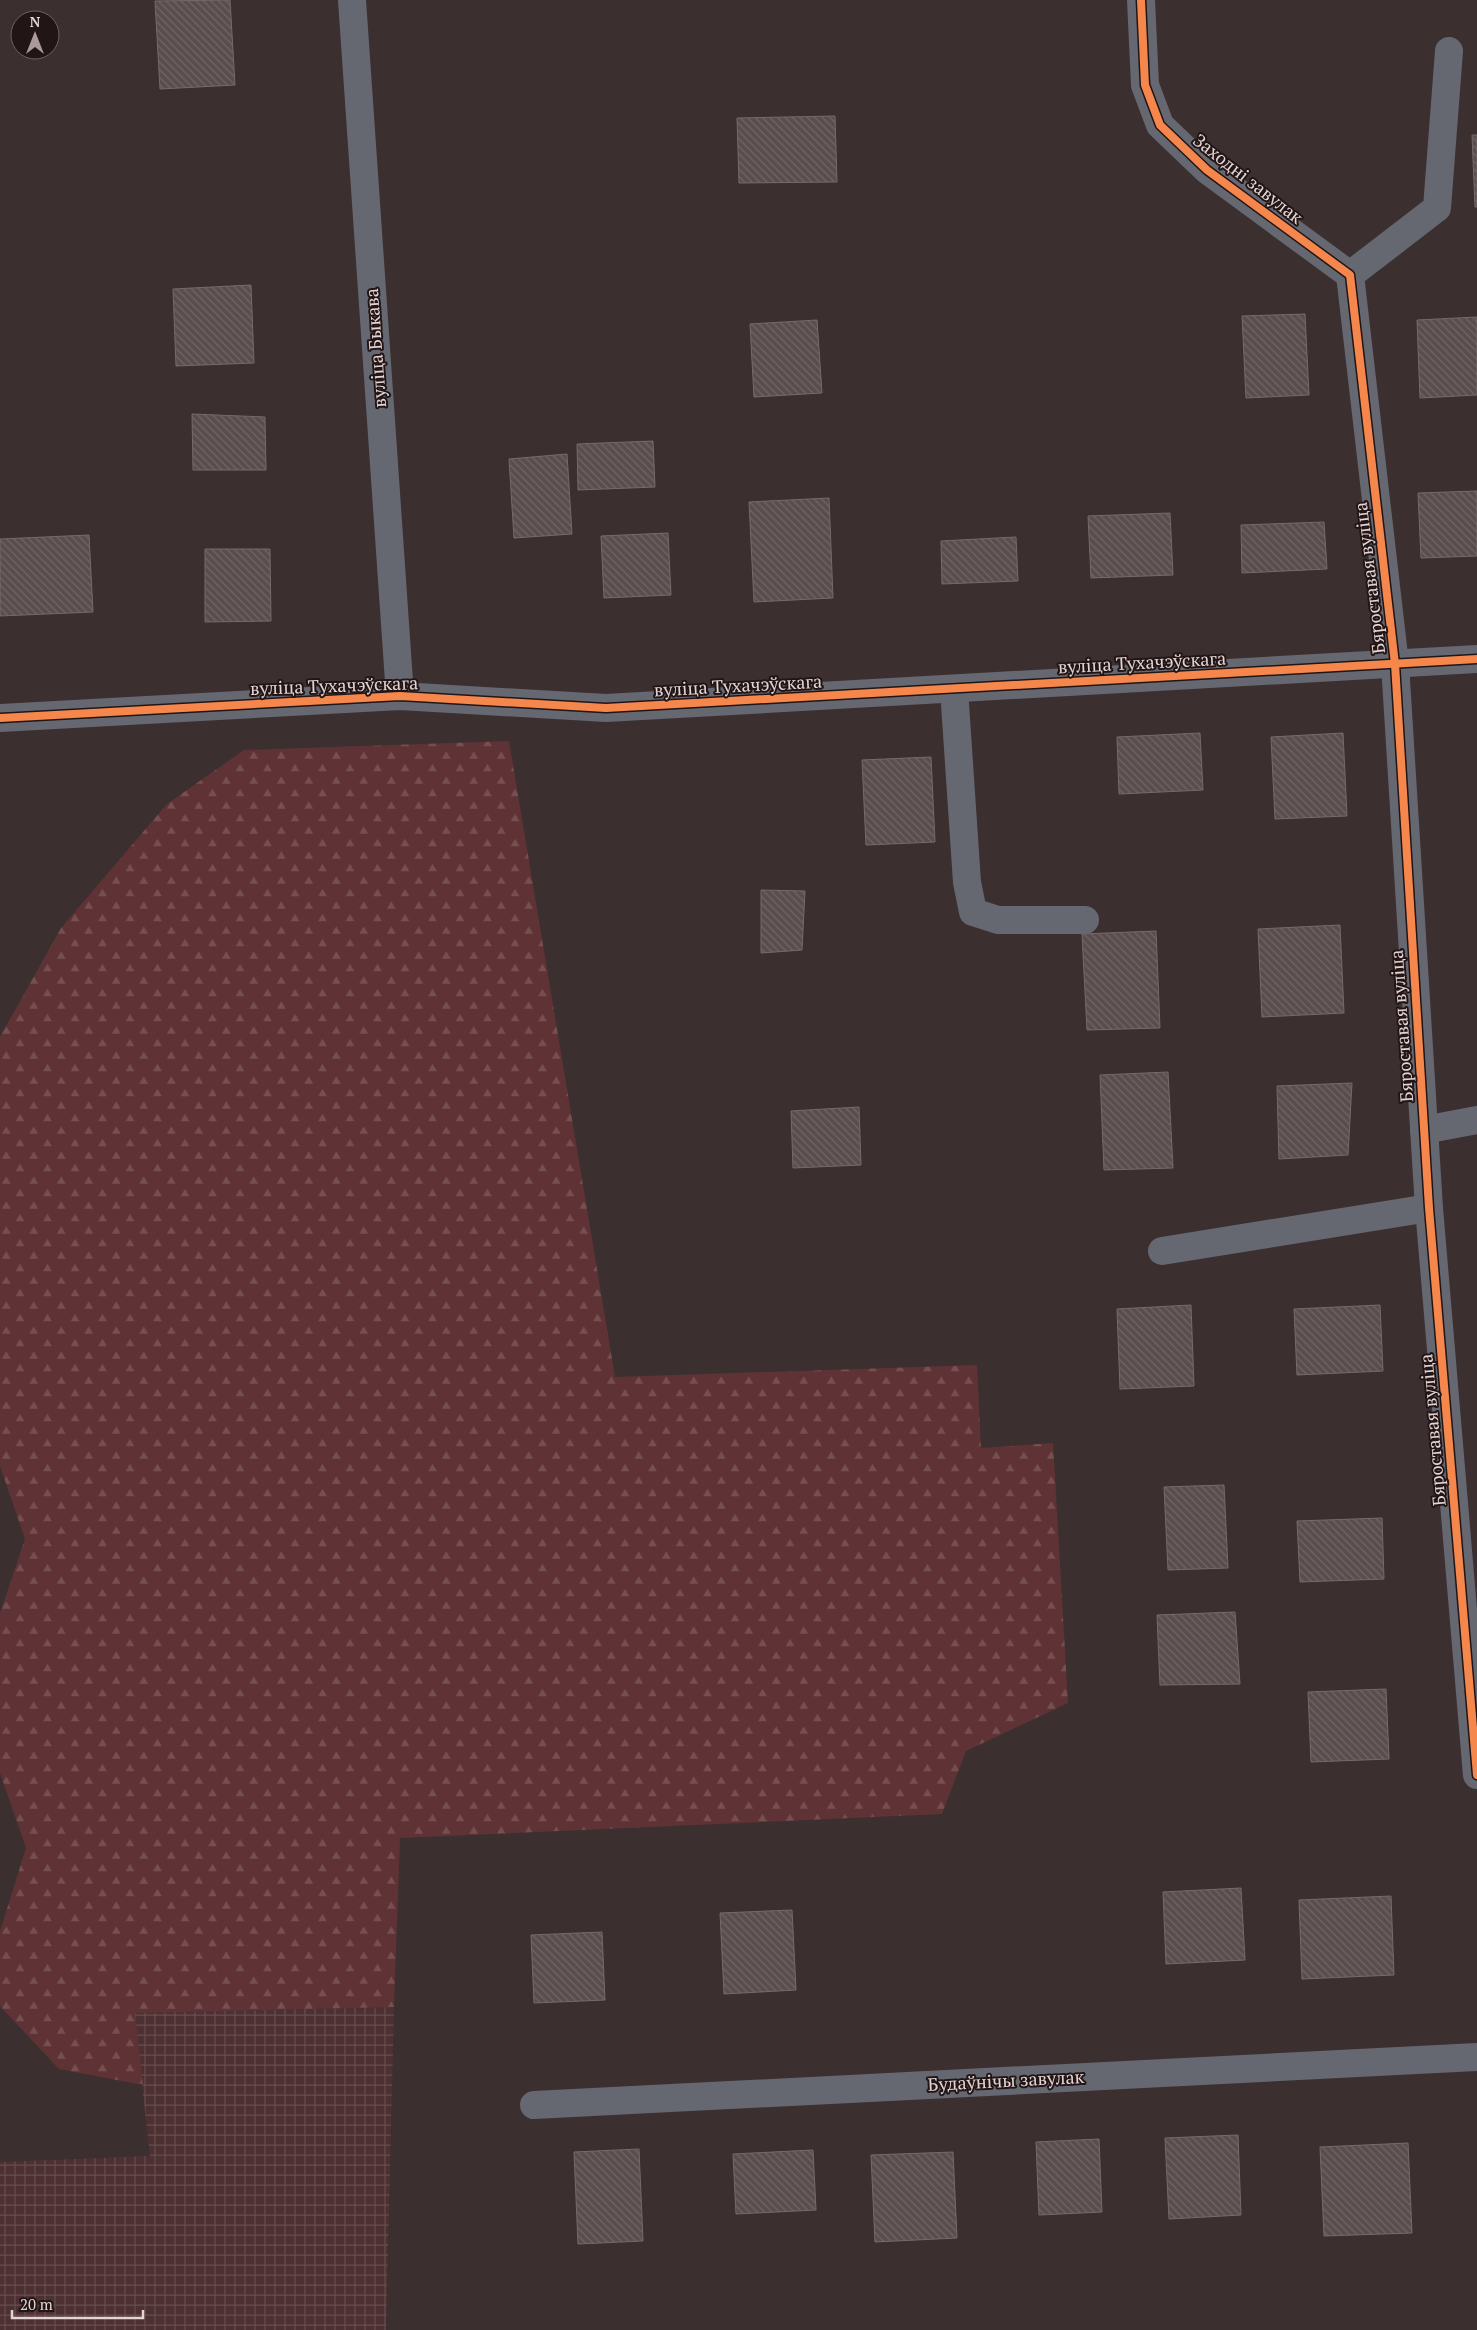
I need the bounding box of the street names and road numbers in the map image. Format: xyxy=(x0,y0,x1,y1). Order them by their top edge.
street label: Заходні завулак xyxy=(1189,128,1309,229)
street label: вуліца Быкава xyxy=(359,288,391,409)
street label: Бяроставая вуліца xyxy=(1348,501,1390,655)
street label: вуліца Тухачэўскага xyxy=(1057,646,1227,678)
street label: вуліца Тухачэўскага xyxy=(653,669,823,701)
street label: вуліца Тухачэўскага xyxy=(250,670,418,700)
street label: Бяроставая вуліца xyxy=(1384,949,1418,1103)
street label: Бяроставая вуліца xyxy=(1413,1353,1451,1507)
street label: Будаўнічы завулак xyxy=(927,2064,1085,2096)

